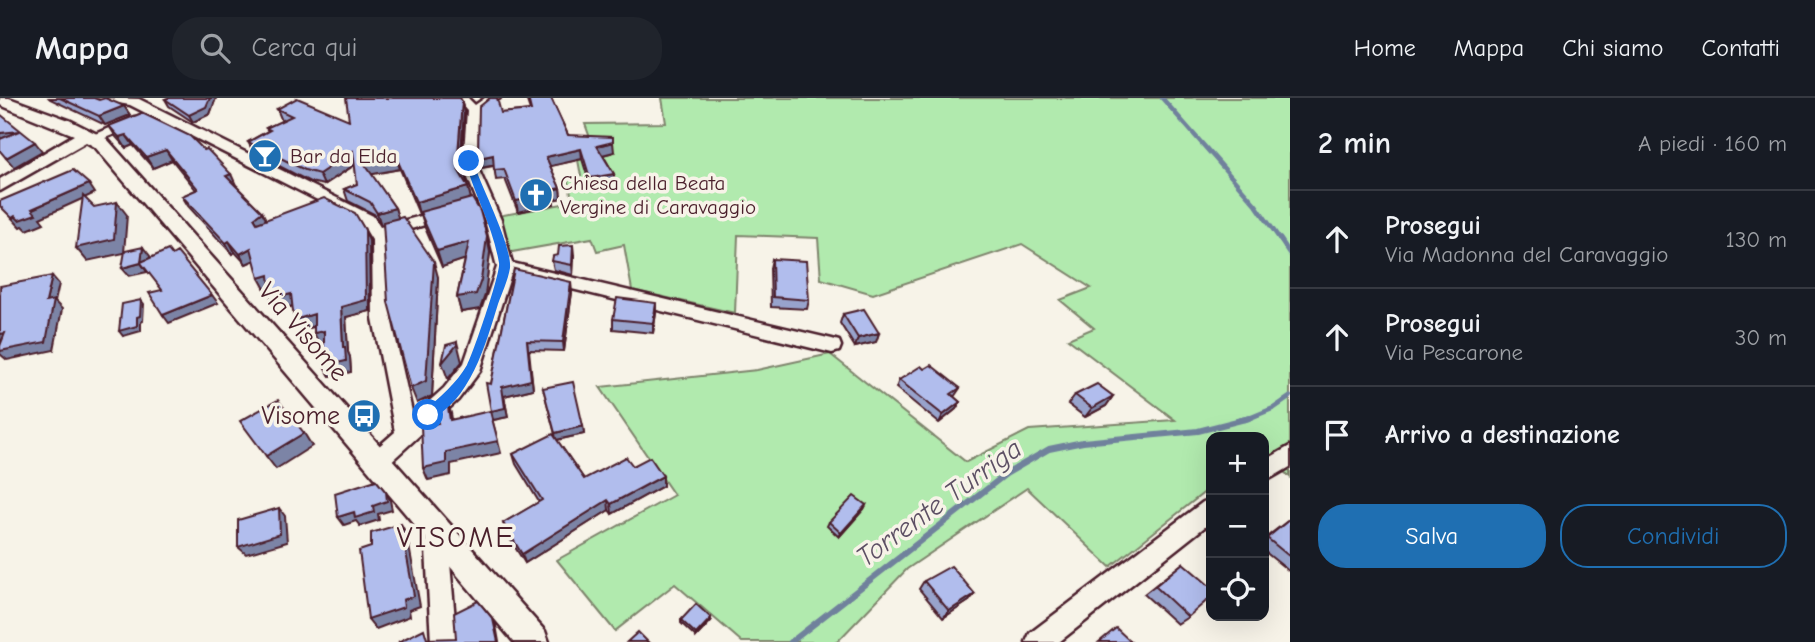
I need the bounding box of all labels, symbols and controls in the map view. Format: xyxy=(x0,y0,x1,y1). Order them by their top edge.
search box xyxy=(172,17,662,80)
text: Mappa xyxy=(35,29,130,67)
icon: search xyxy=(196,29,234,67)
text: Cerca qui xyxy=(252,33,357,63)
text: Home xyxy=(1354,34,1416,62)
text: Mappa xyxy=(1454,34,1524,62)
text: Chi siamo xyxy=(1562,34,1664,62)
text: Contatti xyxy=(1702,34,1780,62)
text: 2 min xyxy=(1318,126,1391,161)
text: A piedi · 160 m xyxy=(1638,130,1787,157)
bar icon: Bar da Elda xyxy=(246,137,284,175)
place label: Bar da Elda xyxy=(290,144,397,168)
route end xyxy=(453,145,484,176)
place label: Chiesa della Beata Vergine di Caravaggio xyxy=(560,171,756,219)
church icon: Chiesa della Beata Vergine di Caravaggio xyxy=(517,176,555,214)
text: Prosegui xyxy=(1385,211,1481,241)
icon: ahead xyxy=(1318,220,1356,258)
text: 130 m xyxy=(1726,226,1787,253)
text: Via Madonna del Caravaggio xyxy=(1385,241,1668,268)
street label: Via Visome xyxy=(252,277,354,387)
text: Prosegui xyxy=(1385,309,1481,339)
icon: ahead xyxy=(1318,318,1356,356)
text: 30 m xyxy=(1735,324,1787,351)
text: Via Pescarone xyxy=(1385,339,1523,366)
bus stop icon: Visome xyxy=(345,397,383,435)
route start xyxy=(412,399,443,430)
place label: Visome xyxy=(261,401,340,431)
icon: arrive xyxy=(1318,416,1356,454)
text: Arrivo a destinazione xyxy=(1385,420,1620,450)
water label: Torrente Turriga xyxy=(850,432,1028,574)
map controls xyxy=(1206,432,1269,621)
button: + xyxy=(1206,432,1269,495)
button: − xyxy=(1206,495,1269,558)
button: Salva xyxy=(1318,504,1546,568)
button: Condividi xyxy=(1560,504,1787,568)
district label: VISOME xyxy=(397,520,515,555)
button: locate xyxy=(1206,558,1269,621)

